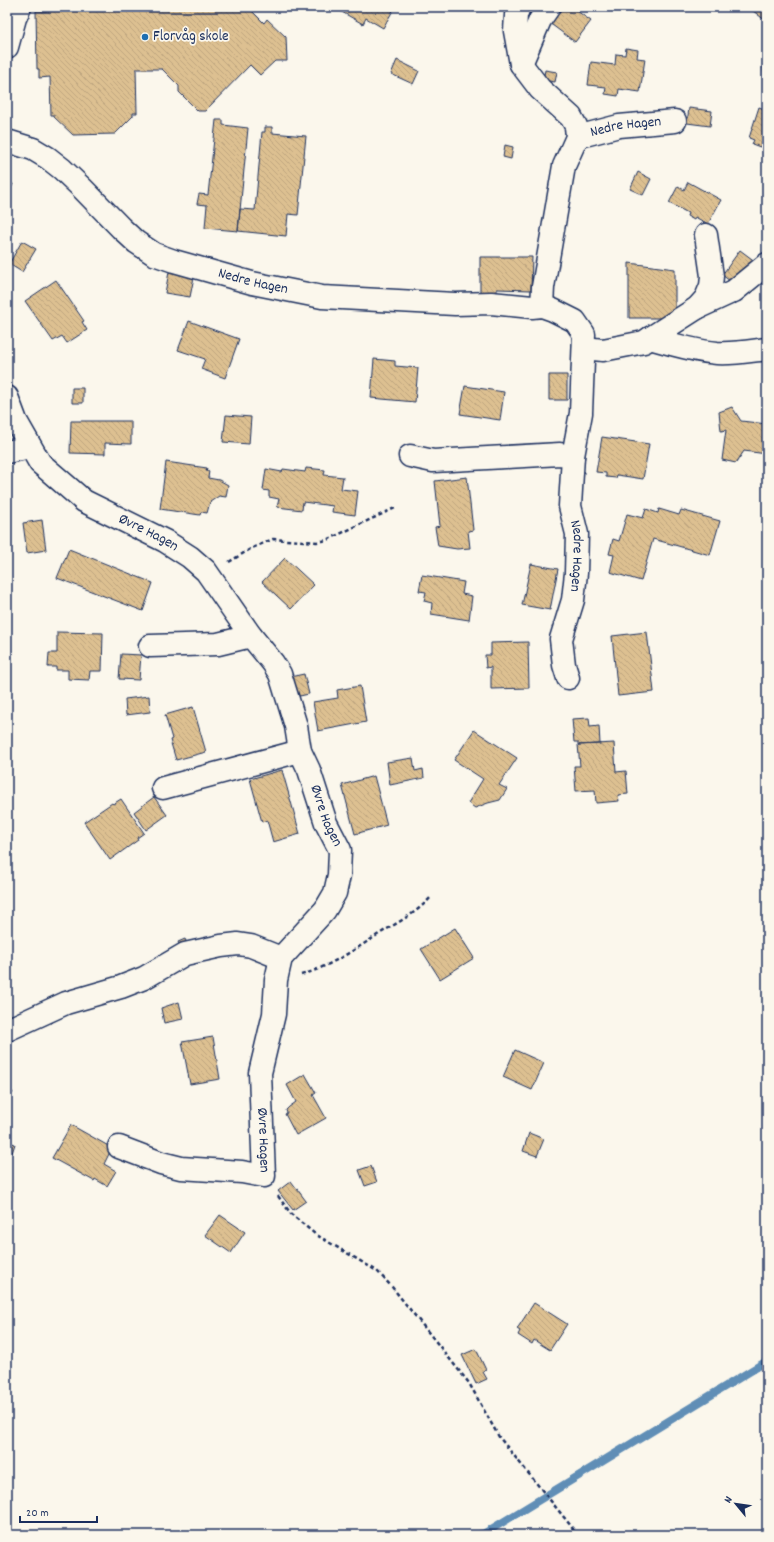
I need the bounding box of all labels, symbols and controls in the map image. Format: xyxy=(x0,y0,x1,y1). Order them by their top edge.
place label: Florvåg skole xyxy=(153,26,229,48)
marker: Florvåg skole xyxy=(140,32,150,42)
street label: Nedre Hagen xyxy=(588,111,662,144)
street label: Nedre Hagen xyxy=(215,263,290,301)
street label: Øvre Hagen xyxy=(114,509,183,558)
street label: Nedre Hagen xyxy=(563,518,588,593)
street label: Øvre Hagen xyxy=(304,782,348,851)
street label: Øvre Hagen xyxy=(250,1107,275,1173)
north arrow xyxy=(716,1484,756,1524)
text: N xyxy=(721,1493,738,1506)
scale bar xyxy=(20,1498,97,1524)
text: 20 m xyxy=(26,1505,49,1522)

